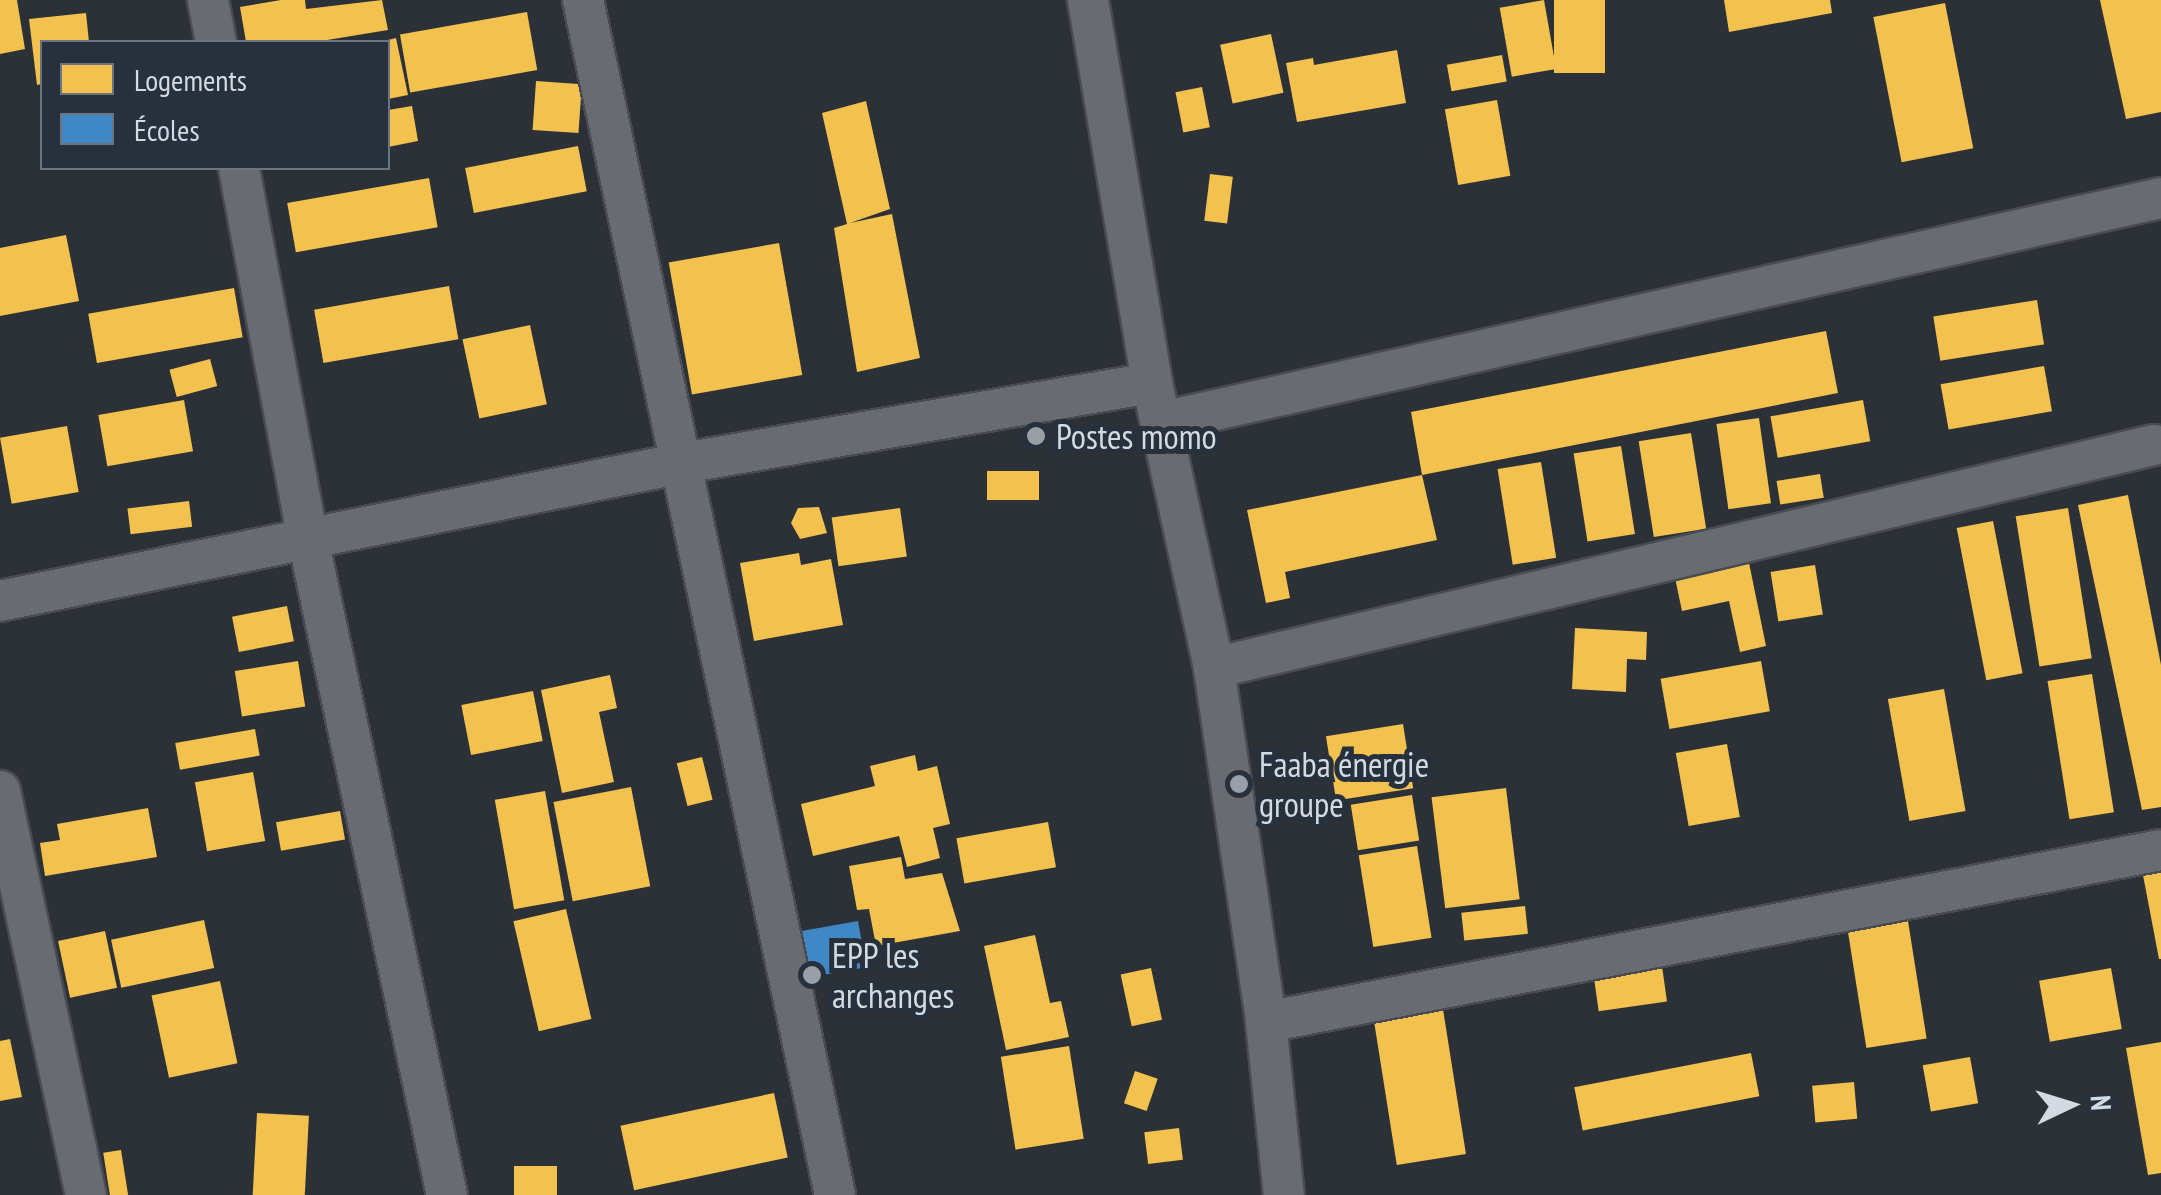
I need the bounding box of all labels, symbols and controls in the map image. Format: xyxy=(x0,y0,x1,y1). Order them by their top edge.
legend xyxy=(40,40,390,170)
text: Logements xyxy=(134,60,247,99)
text: Écoles xyxy=(134,110,200,149)
place label: Postes momo xyxy=(1056,415,1217,457)
marker: Postes momo xyxy=(1025,425,1047,447)
place label: Faaba énergie groupe xyxy=(1259,743,1429,825)
marker: Faaba énergie groupe xyxy=(1228,773,1250,795)
place label: EPP les archanges xyxy=(832,934,954,1016)
marker: EPP les archanges xyxy=(801,964,823,986)
north arrow xyxy=(2021,1055,2121,1155)
text: N xyxy=(2082,1094,2120,1112)

